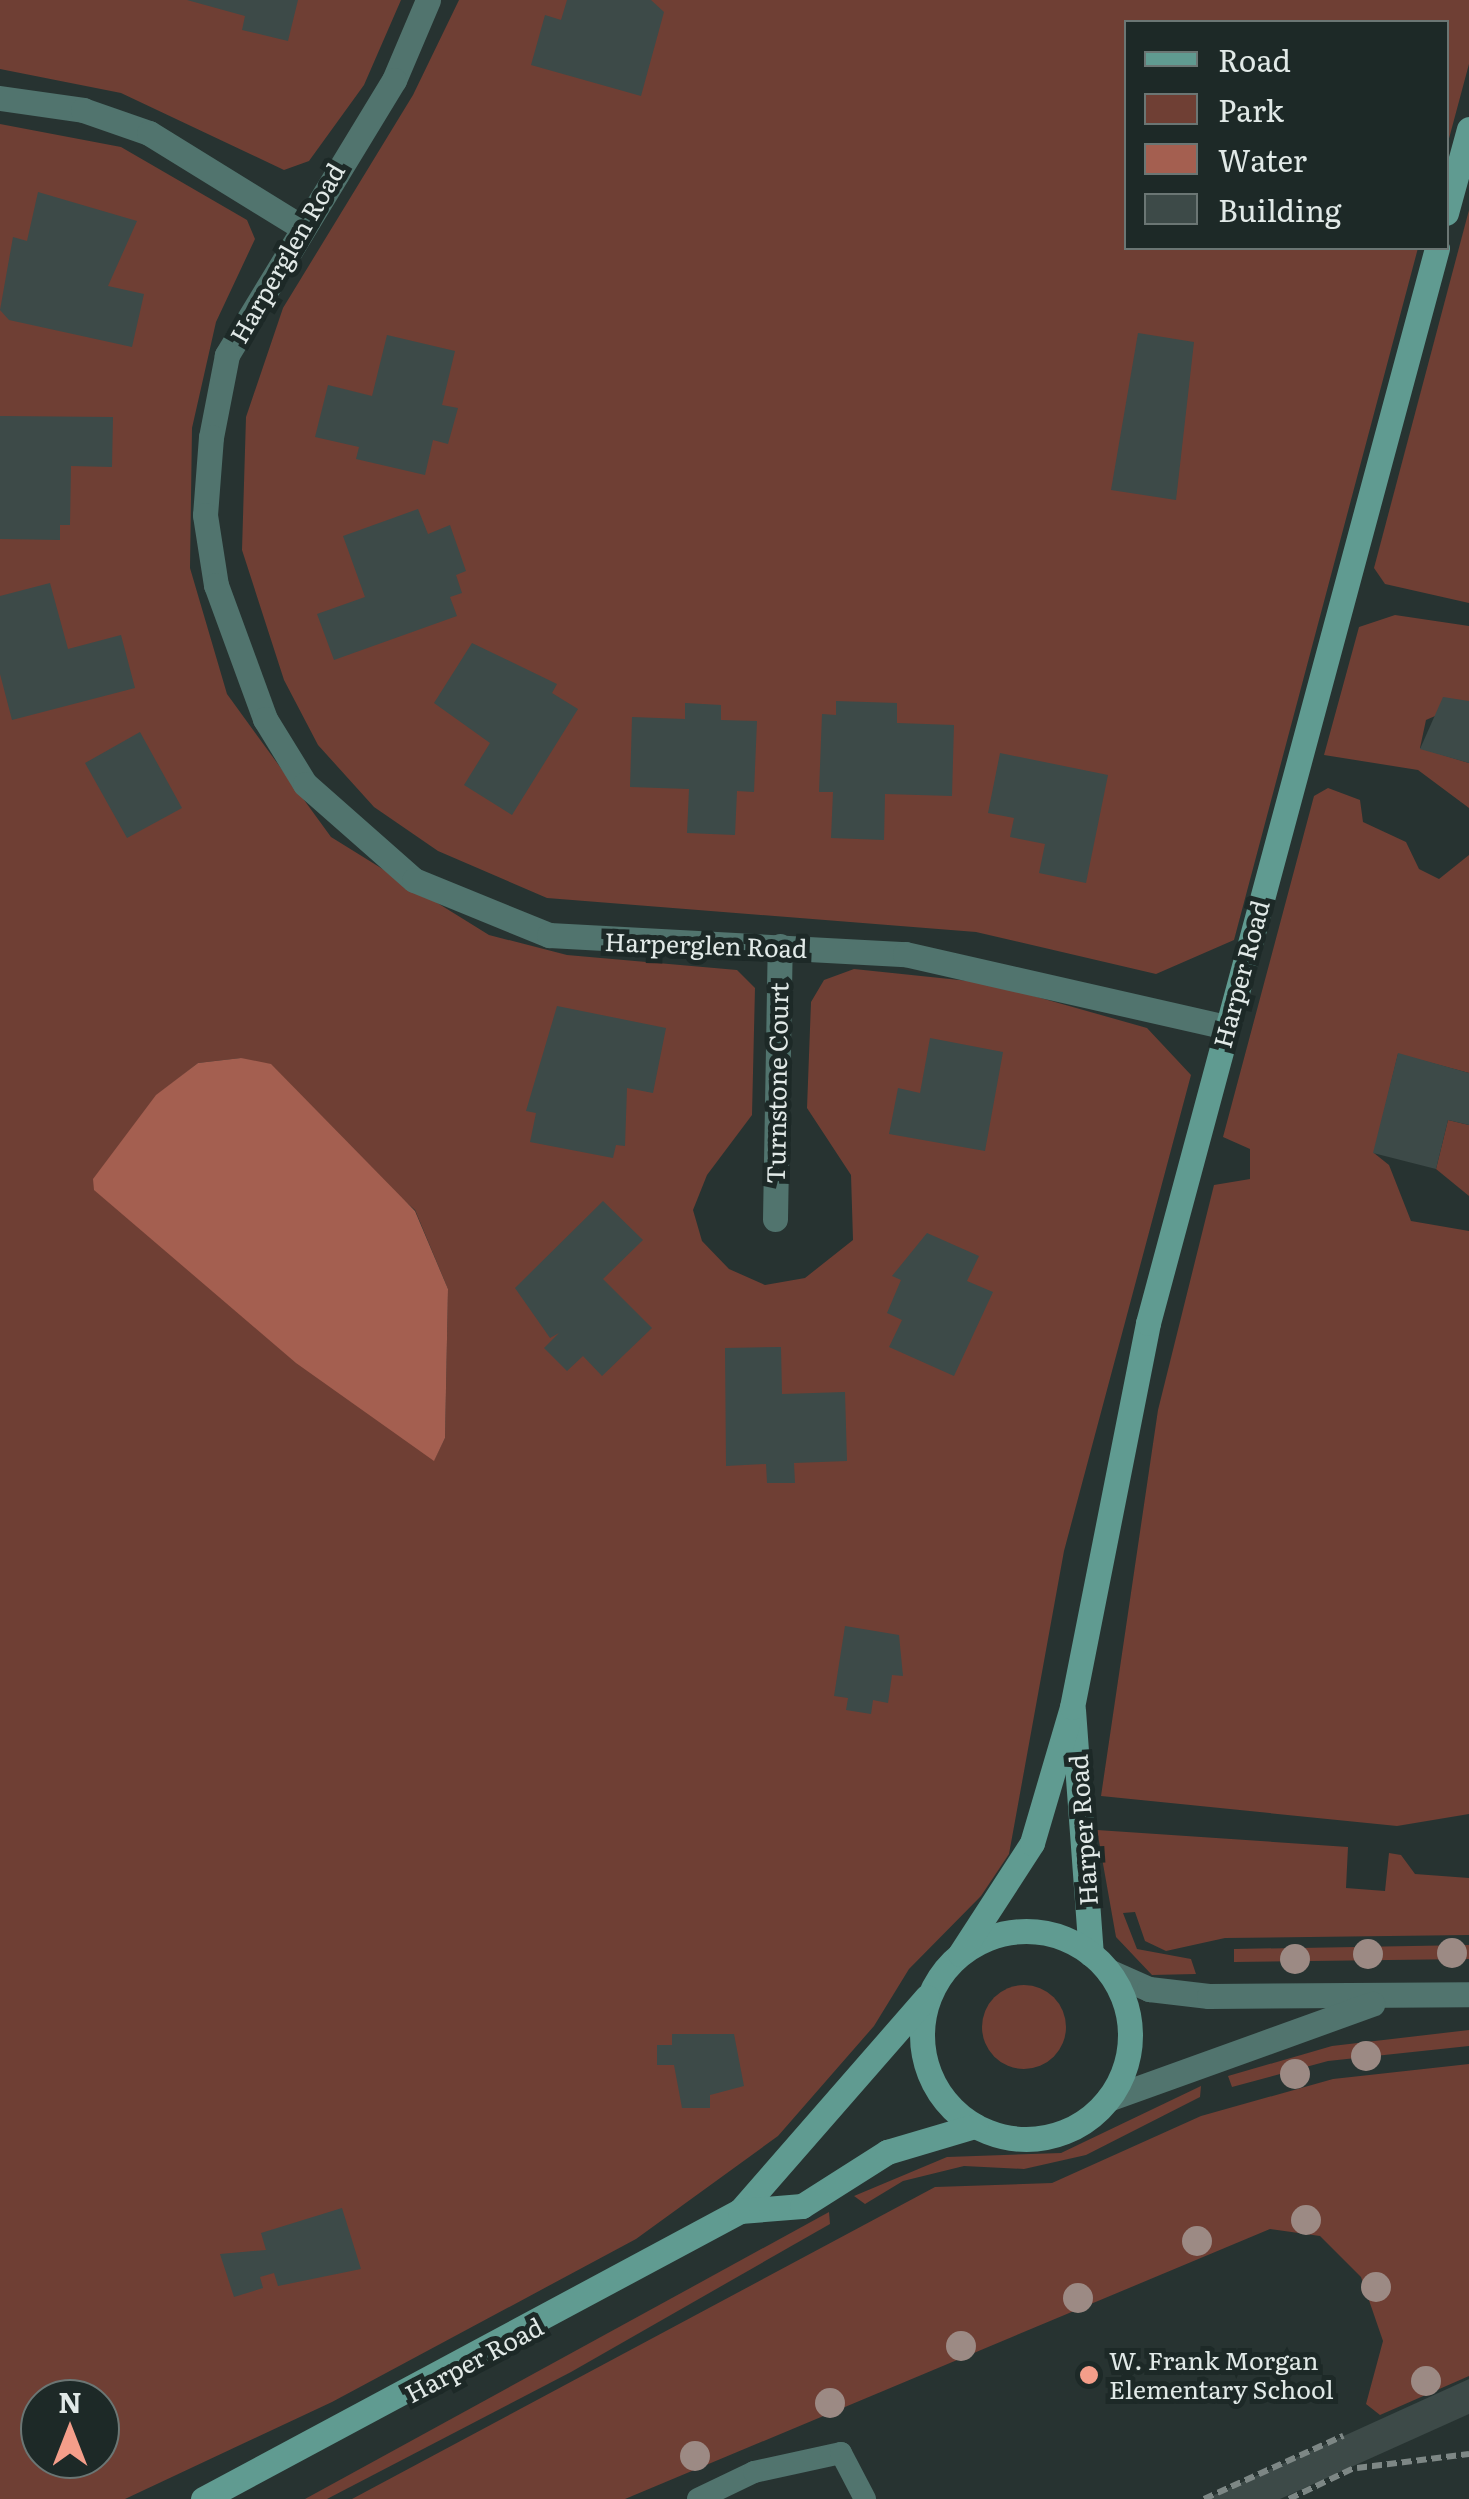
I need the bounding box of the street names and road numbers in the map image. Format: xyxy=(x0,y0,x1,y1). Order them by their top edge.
street label: Harperglen Road xyxy=(223,158,351,348)
street label: Harper Road xyxy=(1207,897,1275,1051)
street label: Harperglen Road xyxy=(604,926,808,964)
street label: Turnstone Court xyxy=(760,982,794,1184)
street label: Harper Road xyxy=(1063,1753,1103,1907)
street label: Harper Road xyxy=(400,2311,548,2409)

